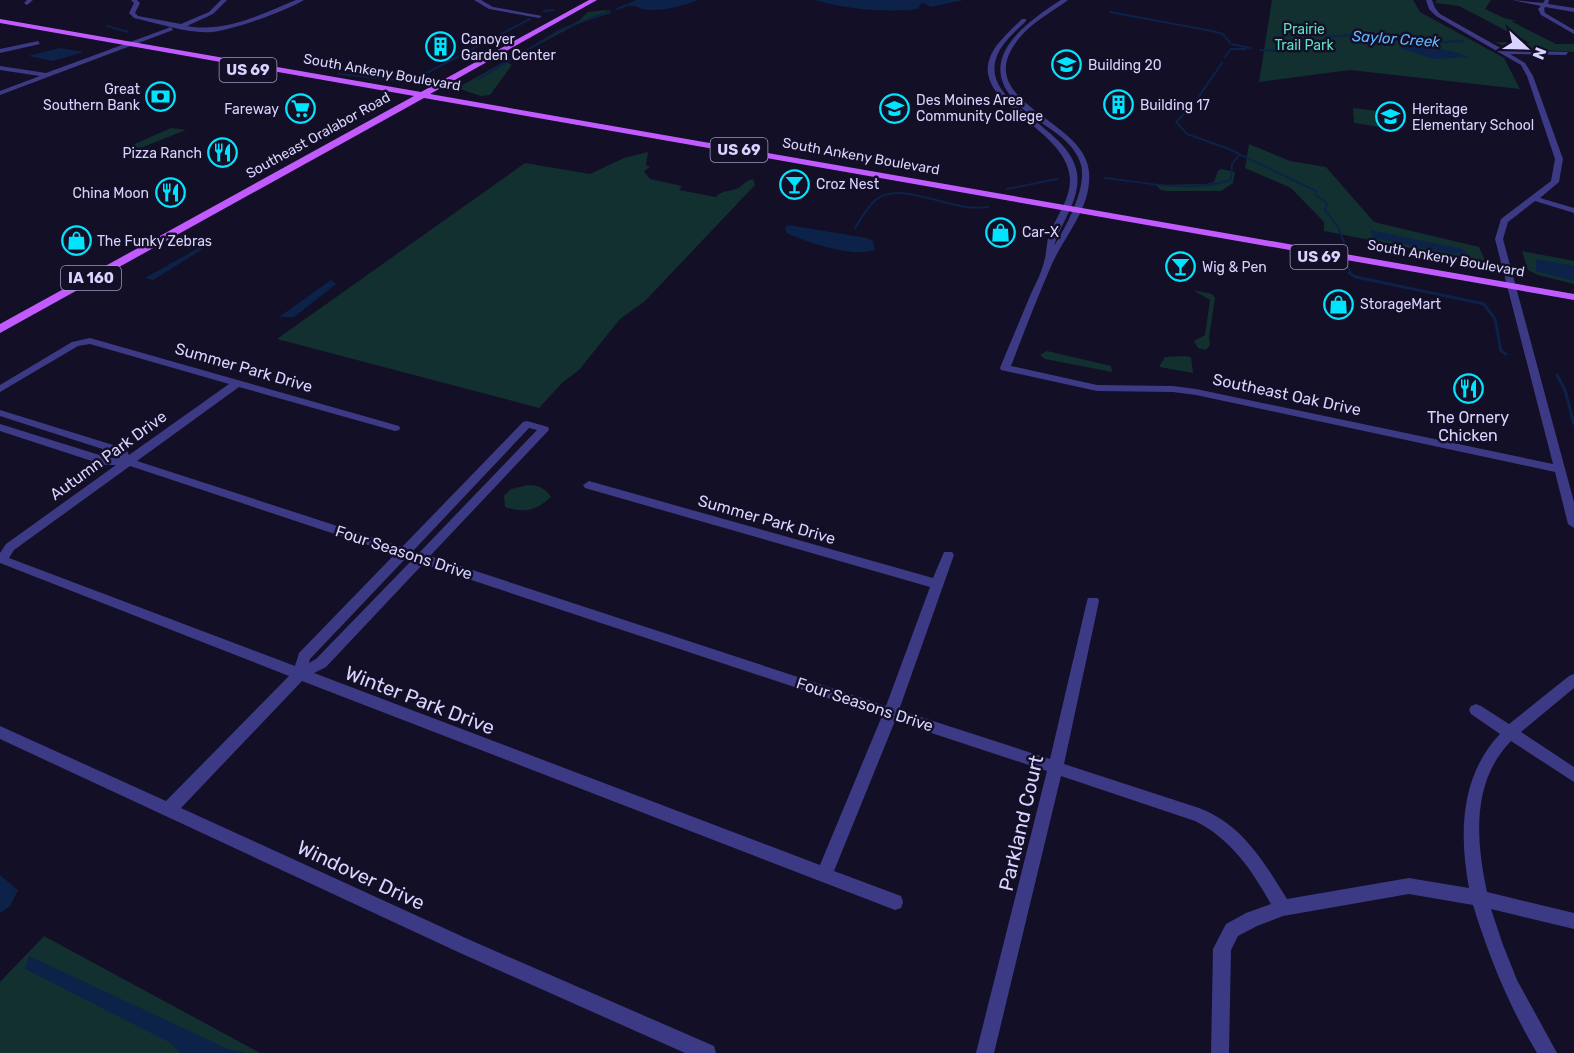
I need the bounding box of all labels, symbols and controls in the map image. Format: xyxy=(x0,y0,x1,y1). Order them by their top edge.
north arrow xyxy=(1496,18,1556,78)
park label: Prairie Trail Park xyxy=(1274,21,1334,54)
water label: Saylor Creek xyxy=(1352,27,1441,51)
building icon: Canoyer Garden Center xyxy=(424,31,456,63)
place label: Canoyer Garden Center xyxy=(461,31,556,64)
text: N xyxy=(1528,45,1550,62)
school or university icon: Building 20 xyxy=(1051,49,1083,81)
street label: South Ankeny Boulevard xyxy=(302,50,462,95)
place label: Building 20 xyxy=(1088,57,1162,74)
road number: US 69 xyxy=(220,58,276,82)
place label: Great Southern Bank xyxy=(43,81,141,114)
bank icon: Great Southern Bank xyxy=(145,81,177,113)
street label: Southeast Oralabor Road xyxy=(243,89,393,182)
building icon: Building 17 xyxy=(1103,89,1135,121)
school or university icon: Des Moines Area Community College xyxy=(879,92,911,124)
place label: Des Moines Area Community College xyxy=(916,92,1043,125)
supermarket icon: Fareway xyxy=(284,93,316,125)
place label: Building 17 xyxy=(1140,97,1210,114)
place label: Fareway xyxy=(224,101,279,118)
school or university icon: Heritage Elementary School xyxy=(1375,101,1407,133)
place label: Heritage Elementary School xyxy=(1412,101,1534,134)
street label: South Ankeny Boulevard xyxy=(781,134,941,179)
restaurant icon: Pizza Ranch xyxy=(207,137,239,169)
road number: US 69 xyxy=(710,138,768,162)
place label: Pizza Ranch xyxy=(123,145,202,162)
bar icon: Croz Nest xyxy=(779,168,811,200)
place label: Croz Nest xyxy=(816,176,880,193)
restaurant icon: China Moon xyxy=(154,177,186,209)
place label: China Moon xyxy=(72,185,149,202)
shop icon: Car-X xyxy=(985,216,1017,248)
place label: Car-X xyxy=(1022,224,1059,241)
shop icon: The Funky Zebras xyxy=(60,225,92,257)
place label: The Funky Zebras xyxy=(97,233,212,250)
street label: South Ankeny Boulevard xyxy=(1366,236,1526,281)
road number: US 69 xyxy=(1290,245,1348,269)
bar icon: Wig & Pen xyxy=(1165,251,1197,283)
place label: Wig & Pen xyxy=(1202,259,1267,276)
road number: IA 160 xyxy=(61,266,121,290)
shop icon: StorageMart xyxy=(1323,288,1355,320)
place label: StorageMart xyxy=(1360,296,1442,313)
street label: Summer Park Drive xyxy=(173,339,315,396)
street label: Southeast Oak Drive xyxy=(1211,369,1363,419)
restaurant icon: The Ornery Chicken xyxy=(1452,373,1484,405)
street label: Autumn Park Drive xyxy=(46,407,170,504)
place label: The Ornery Chicken xyxy=(1427,408,1509,445)
street label: Summer Park Drive xyxy=(696,491,838,548)
street label: Four Seasons Drive xyxy=(333,521,475,584)
street label: Winter Park Drive xyxy=(342,660,498,740)
street label: Four Seasons Drive xyxy=(794,673,936,736)
street label: Parkland Court xyxy=(994,753,1048,893)
street label: Windover Drive xyxy=(293,835,429,915)

